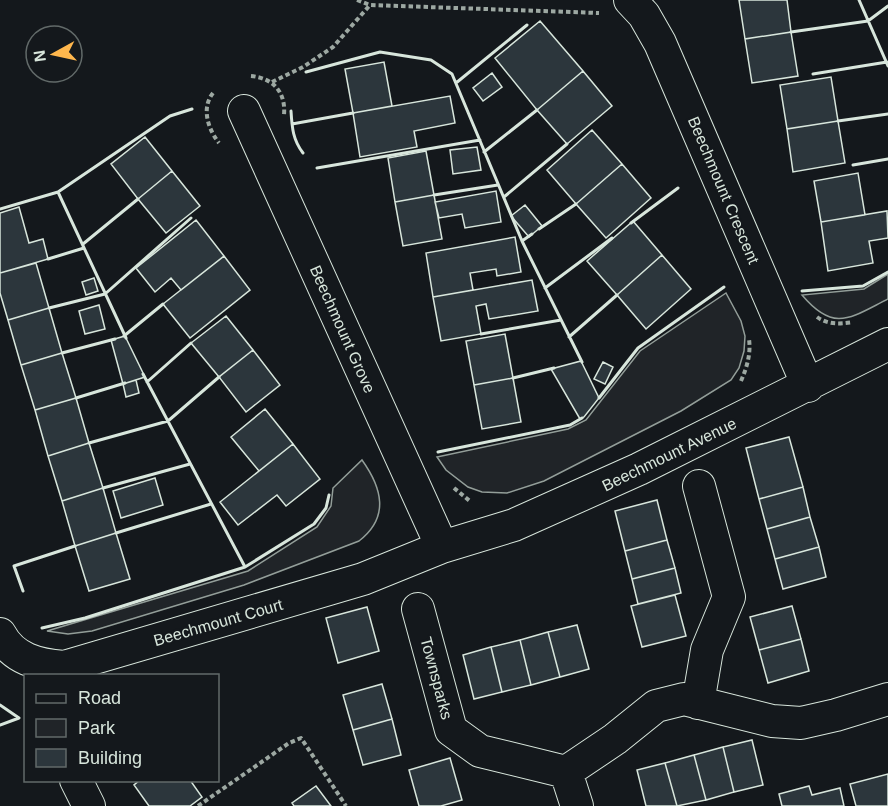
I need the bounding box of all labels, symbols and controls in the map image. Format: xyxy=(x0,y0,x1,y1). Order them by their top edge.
north arrow xyxy=(24,24,84,84)
text: N xyxy=(30,49,49,63)
street label: Beechmount Crescent xyxy=(685,114,763,267)
street label: Beechmount Grove xyxy=(307,263,378,396)
street label: Beechmount Avenue xyxy=(599,414,739,494)
street label: Beechmount Court xyxy=(152,596,285,649)
street label: Townsparks xyxy=(417,635,456,721)
legend xyxy=(24,674,219,782)
text: Road xyxy=(78,688,121,708)
text: Park xyxy=(78,718,116,738)
text: Building xyxy=(78,748,142,768)

